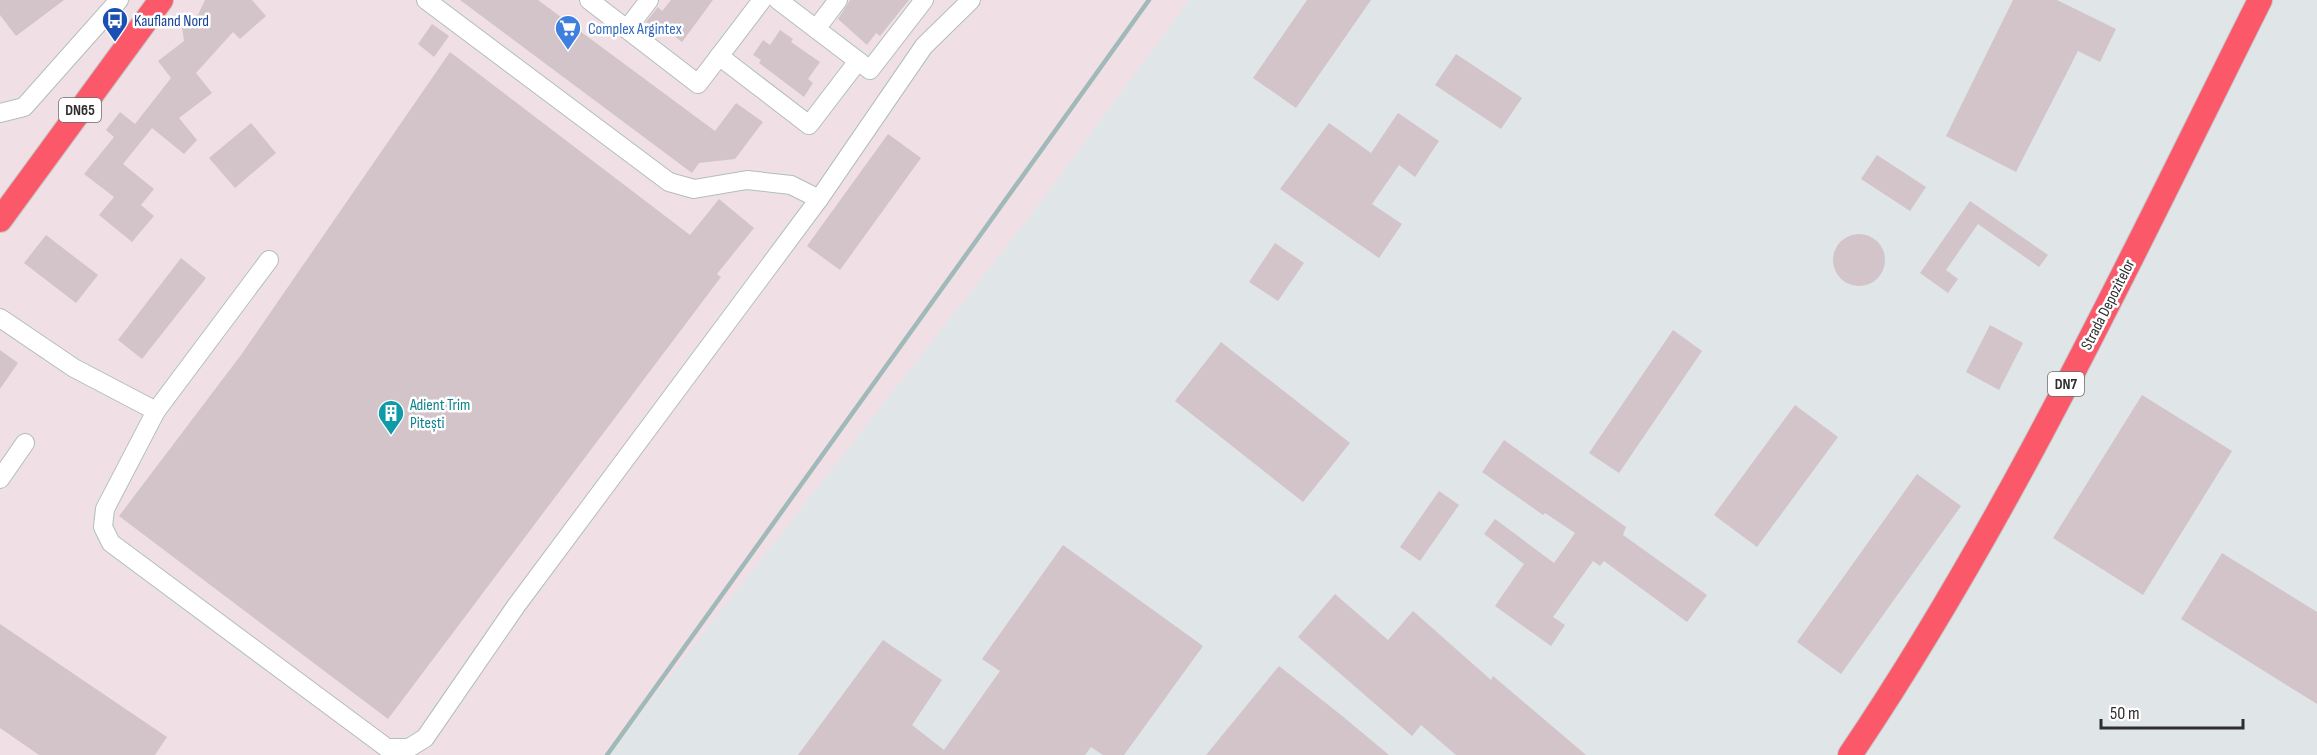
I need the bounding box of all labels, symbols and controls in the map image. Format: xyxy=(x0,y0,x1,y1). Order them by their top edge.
bus stop icon: Kaufland Nord xyxy=(100,5,130,43)
place label: Kaufland Nord xyxy=(134,12,209,31)
supermarket icon: Complex Argintex xyxy=(553,13,583,51)
place label: Complex Argintex xyxy=(588,20,682,39)
road number: DN65 xyxy=(59,98,101,122)
street label: Strada Depozitelor xyxy=(2077,256,2139,353)
road number: DN7 xyxy=(2048,372,2084,396)
place label: Adient Trim Pitești xyxy=(409,396,470,433)
building icon: Adient Trim Pitești xyxy=(376,398,406,436)
scale bar xyxy=(2101,692,2244,730)
text: 50 m xyxy=(2110,703,2140,724)

